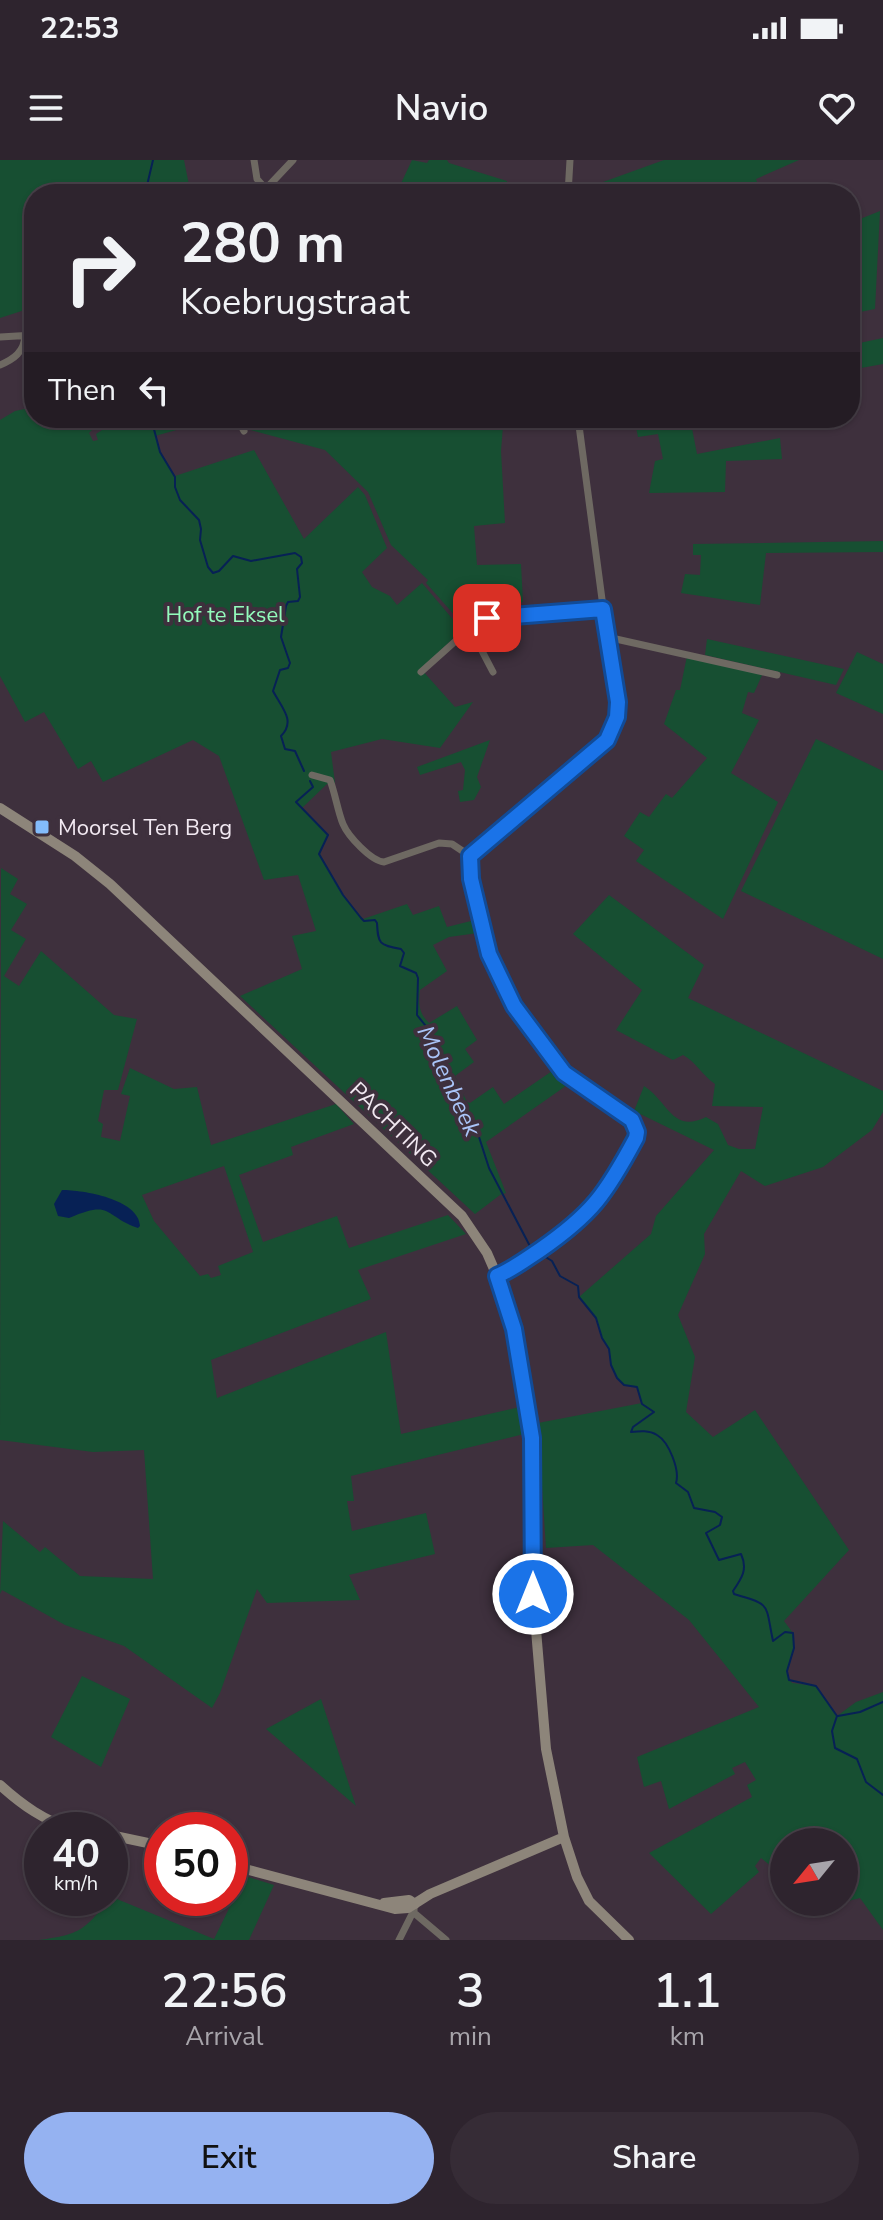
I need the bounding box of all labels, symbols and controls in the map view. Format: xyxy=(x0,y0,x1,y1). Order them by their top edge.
text: 22:53 xyxy=(40,8,119,49)
text: Navio xyxy=(395,84,488,133)
icon: menu xyxy=(24,86,68,130)
icon: heart xyxy=(815,86,859,130)
text: 280 m xyxy=(180,205,345,282)
icon: right xyxy=(48,216,152,320)
text: Koebrugstraat xyxy=(180,278,410,327)
icon: left xyxy=(132,368,176,412)
text: Then xyxy=(48,370,116,411)
pin xyxy=(453,584,521,652)
icon: arrive xyxy=(465,596,509,640)
park label: Hof te Eksel xyxy=(165,600,285,630)
place label: Moorsel Ten Berg xyxy=(58,813,232,843)
marker: Moorsel Ten Berg xyxy=(33,818,51,836)
water label: Molenbeek xyxy=(409,1020,489,1142)
street label: PACHTING xyxy=(343,1075,444,1174)
position arrow xyxy=(491,1552,575,1636)
speed limit sign: 50 xyxy=(144,1812,248,1916)
text: 40 xyxy=(52,1827,100,1881)
north arrow xyxy=(770,1828,858,1916)
map controls xyxy=(770,1828,858,1916)
text: km/h xyxy=(54,1870,98,1897)
text: 22:56 xyxy=(161,1958,288,2024)
text: 3 xyxy=(456,1958,485,2024)
text: 1.1 xyxy=(653,1958,722,2024)
text: Arrival xyxy=(185,2019,263,2054)
text: min xyxy=(449,2019,492,2054)
text: km xyxy=(670,2019,705,2054)
button: Exit xyxy=(24,2112,434,2204)
button: Share xyxy=(450,2112,859,2204)

